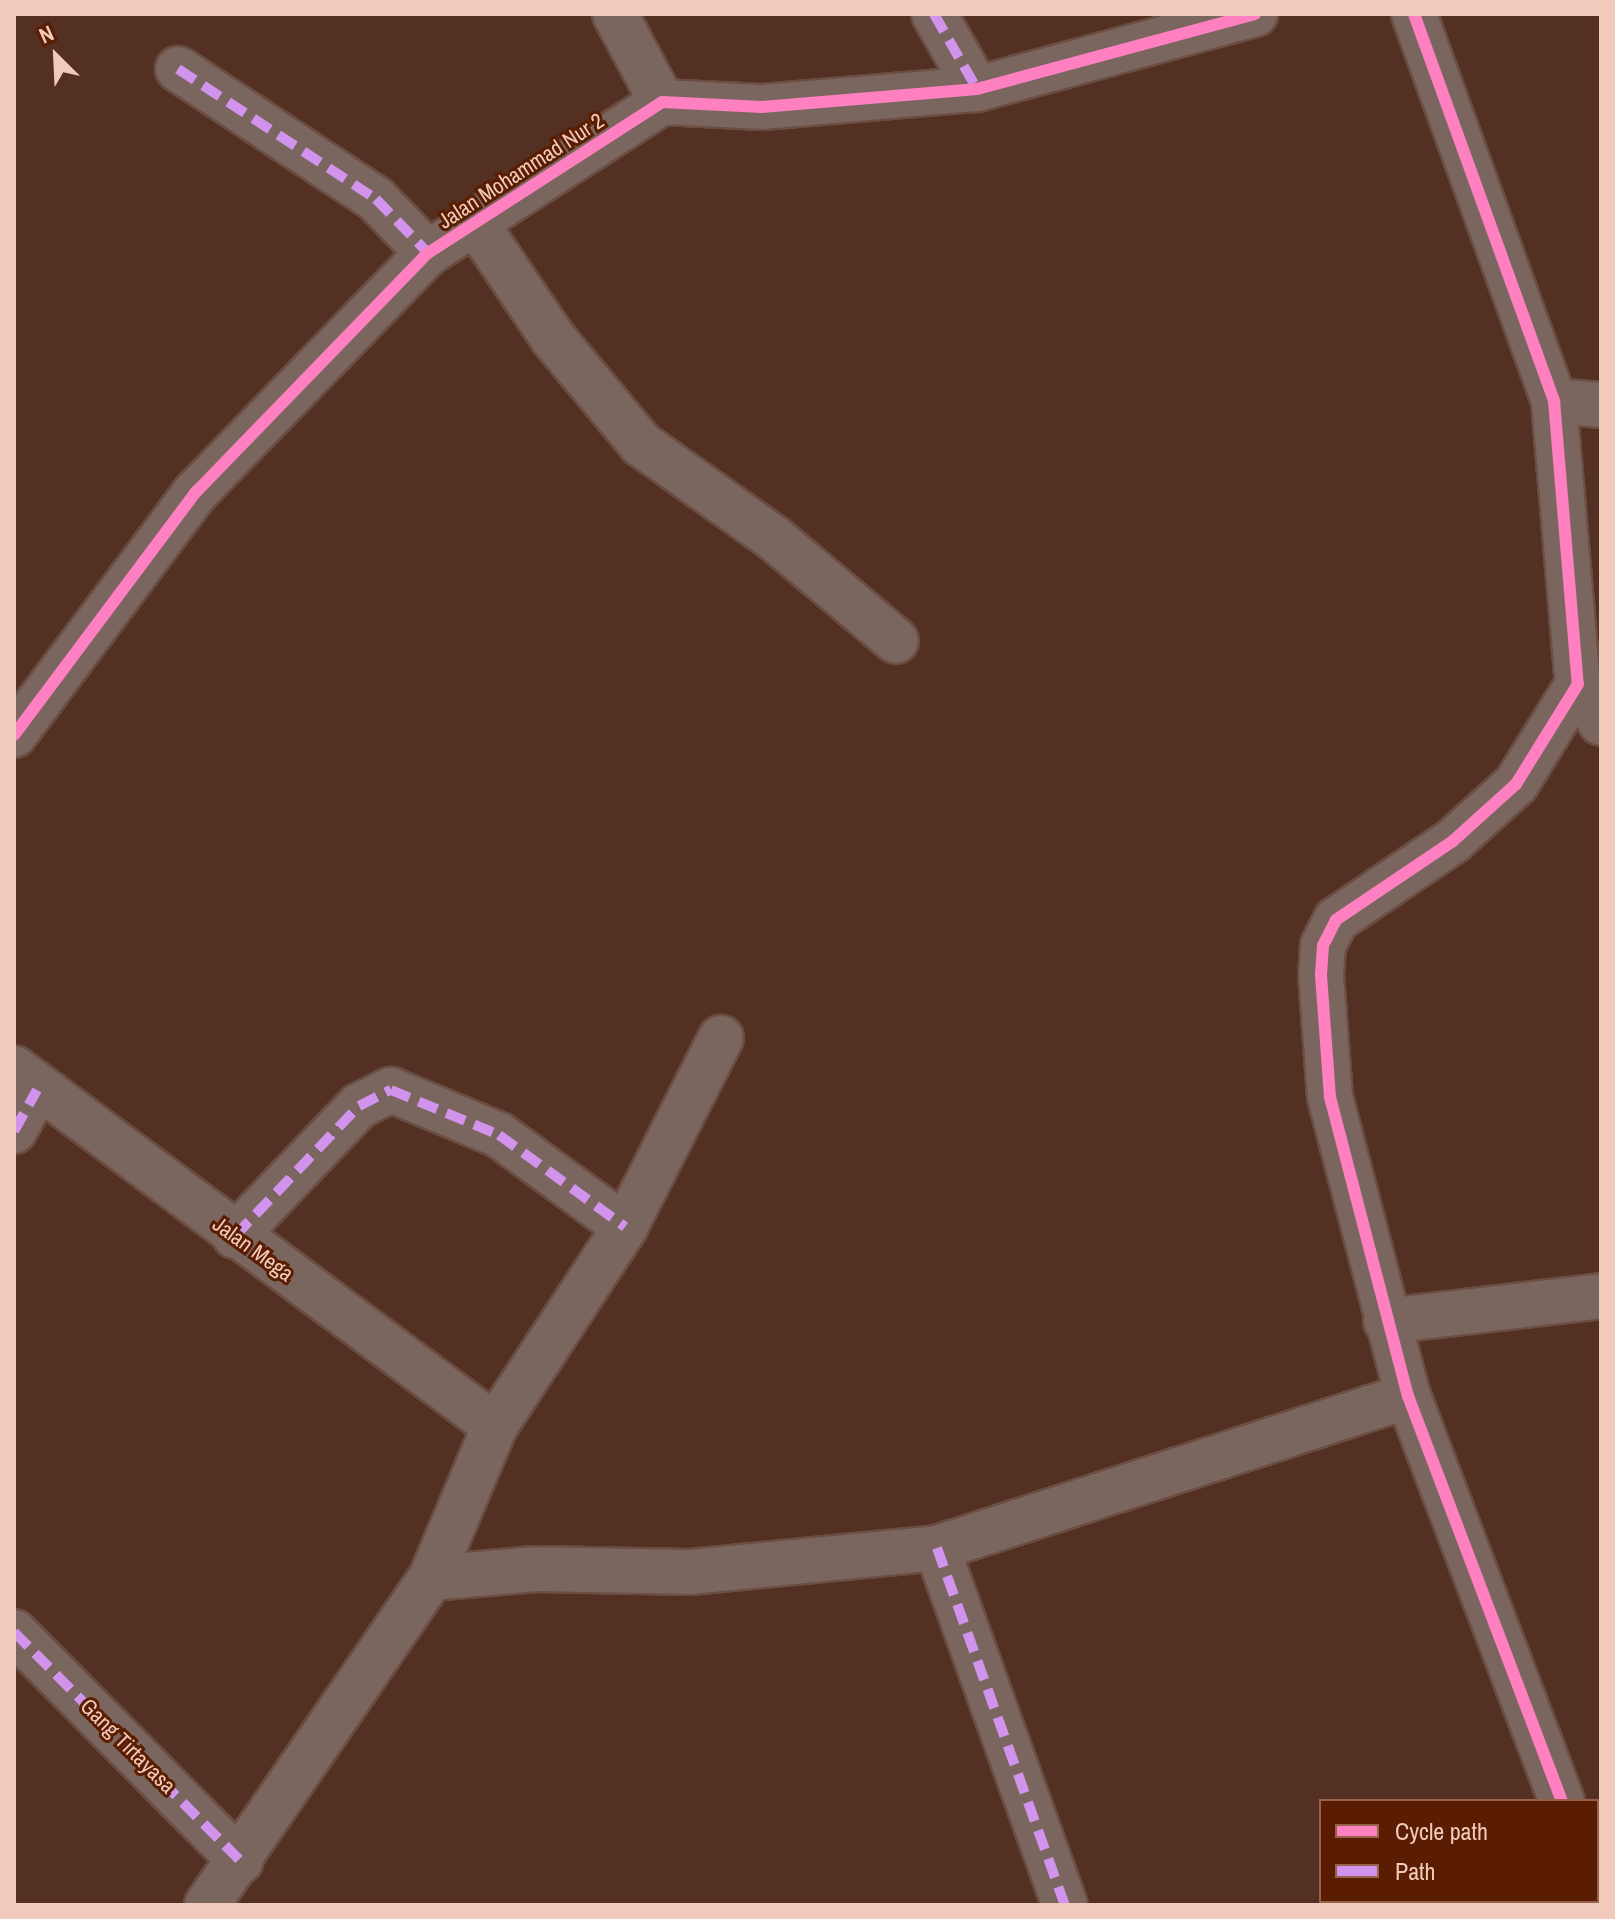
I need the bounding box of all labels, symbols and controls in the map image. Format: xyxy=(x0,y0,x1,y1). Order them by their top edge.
north arrow xyxy=(16,16,96,96)
text: N xyxy=(34,18,58,50)
street label: Jalan Mohammad Nur 2 xyxy=(433,108,609,234)
street label: Jalan Mega xyxy=(208,1211,298,1287)
street label: Gang Tirtayasa xyxy=(75,1693,181,1799)
legend xyxy=(1319,1799,1599,1903)
text: Cycle path xyxy=(1395,1815,1488,1847)
text: Path xyxy=(1395,1855,1436,1887)

